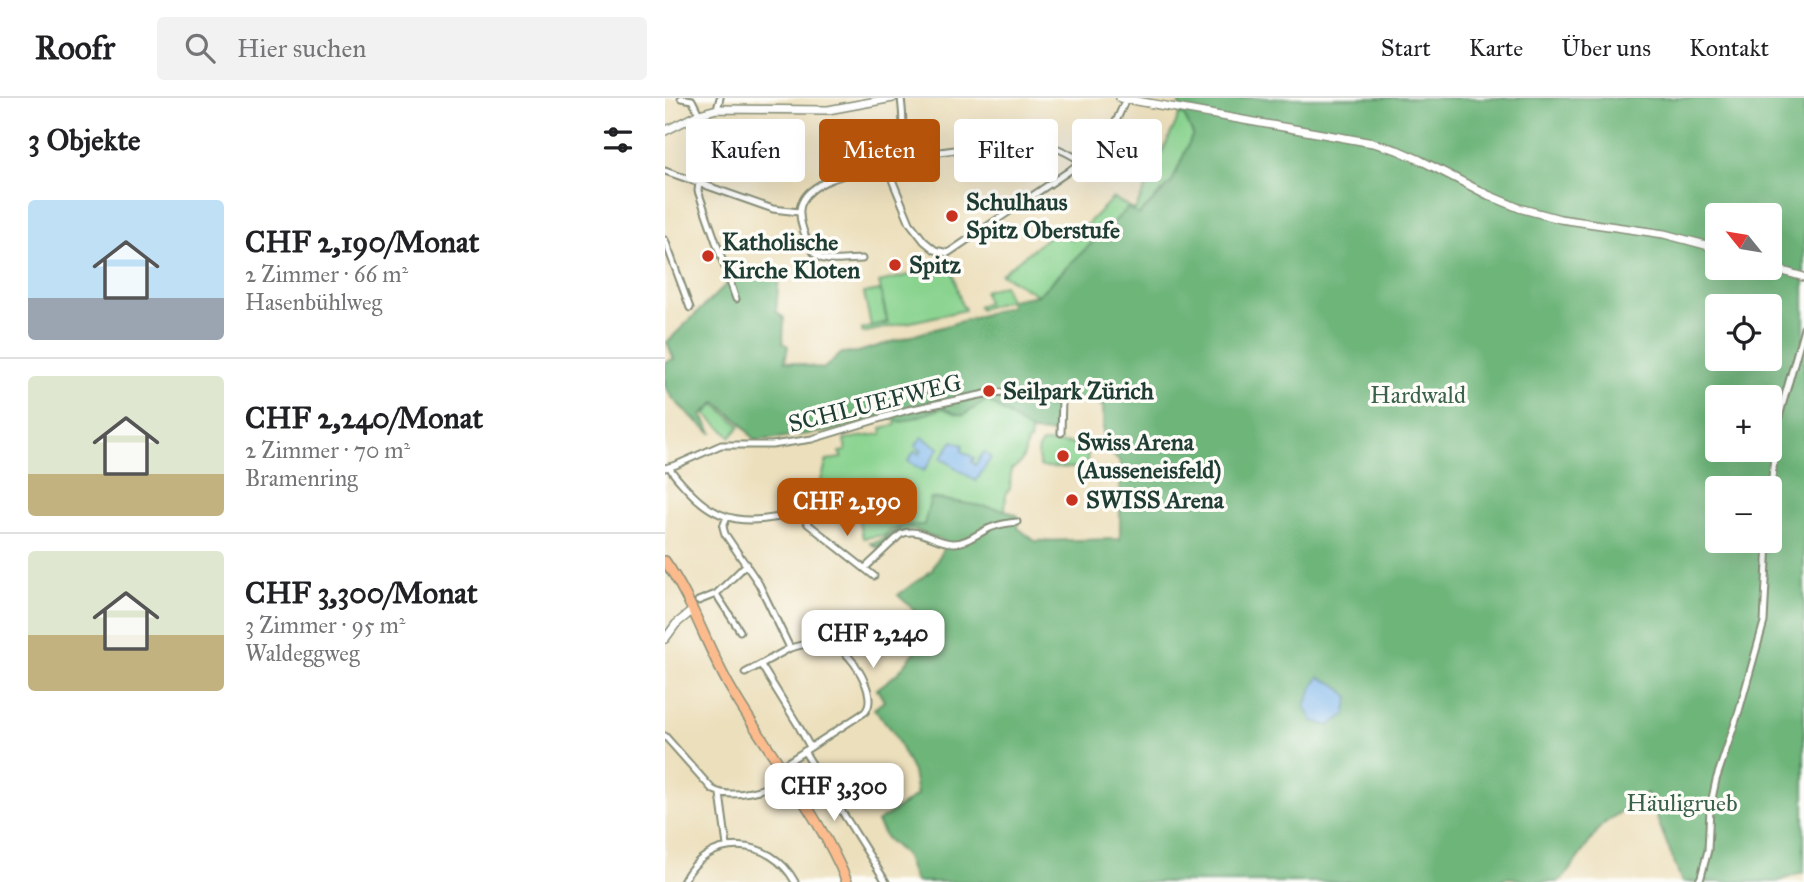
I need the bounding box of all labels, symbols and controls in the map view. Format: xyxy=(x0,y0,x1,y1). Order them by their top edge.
search box xyxy=(157,17,647,80)
text: Roofr xyxy=(35,28,115,68)
icon: search xyxy=(181,29,219,67)
text: Hier suchen xyxy=(237,32,366,64)
text: Start xyxy=(1381,33,1431,63)
text: Karte xyxy=(1469,33,1523,63)
text: Über uns xyxy=(1561,33,1651,63)
text: Kontakt xyxy=(1689,33,1769,63)
chip: Kaufen xyxy=(686,119,805,182)
chip: Mieten xyxy=(819,119,940,182)
chip: Filter xyxy=(954,119,1058,182)
chip: Neu xyxy=(1072,119,1162,182)
icon: filters xyxy=(599,121,637,159)
text: 3 Objekte xyxy=(28,122,141,158)
place label: Schulhaus Spitz Oberstufe xyxy=(966,187,1120,245)
north arrow xyxy=(1705,203,1781,280)
map controls xyxy=(1705,203,1782,553)
marker: Schulhaus Spitz Oberstufe xyxy=(944,208,960,224)
text: CHF 2,190/Monat xyxy=(245,224,479,260)
place label: Katholische Kirche Kloten xyxy=(722,227,860,285)
icon: home xyxy=(84,228,168,312)
marker: Katholische Kirche Kloten xyxy=(700,248,716,264)
place label: Spitz xyxy=(909,250,962,280)
marker: Spitz xyxy=(887,257,903,273)
text: 2 Zimmer · 66 m² xyxy=(245,260,408,288)
text: Hasenbühlweg xyxy=(245,288,382,316)
button: locate xyxy=(1705,294,1782,371)
street label: SCHLUEFWEG xyxy=(785,367,965,439)
place label: Seilpark Zürich xyxy=(1003,376,1155,406)
park label: Hardwald xyxy=(1370,380,1466,410)
marker: Seilpark Zürich xyxy=(981,383,997,399)
button: + xyxy=(1705,385,1782,462)
text: CHF 2,240/Monat xyxy=(245,400,483,436)
icon: home xyxy=(84,404,168,488)
place label: Swiss Arena (Ausseneisfeld) xyxy=(1077,427,1221,485)
text: 2 Zimmer · 70 m² xyxy=(245,436,410,464)
marker: Swiss Arena (Ausseneisfeld) xyxy=(1055,448,1071,464)
text: Bramenring xyxy=(245,464,358,492)
button: − xyxy=(1705,476,1782,553)
pin: CHF 2,190 xyxy=(767,478,927,538)
place label: SWISS Arena xyxy=(1086,485,1225,515)
text: CHF 2,190 xyxy=(793,487,901,515)
marker: SWISS Arena xyxy=(1064,492,1080,508)
text: CHF 3,300/Monat xyxy=(245,575,478,611)
icon: home xyxy=(84,579,168,663)
pin: CHF 2,240 xyxy=(793,610,953,670)
text: 3 Zimmer · 95 m² xyxy=(245,611,406,639)
text: CHF 2,240 xyxy=(818,619,928,647)
text: Waldeggweg xyxy=(245,639,360,667)
pin: CHF 3,300 xyxy=(754,764,914,823)
text: CHF 3,300 xyxy=(781,772,887,800)
park label: Häuligrueb xyxy=(1626,788,1738,818)

